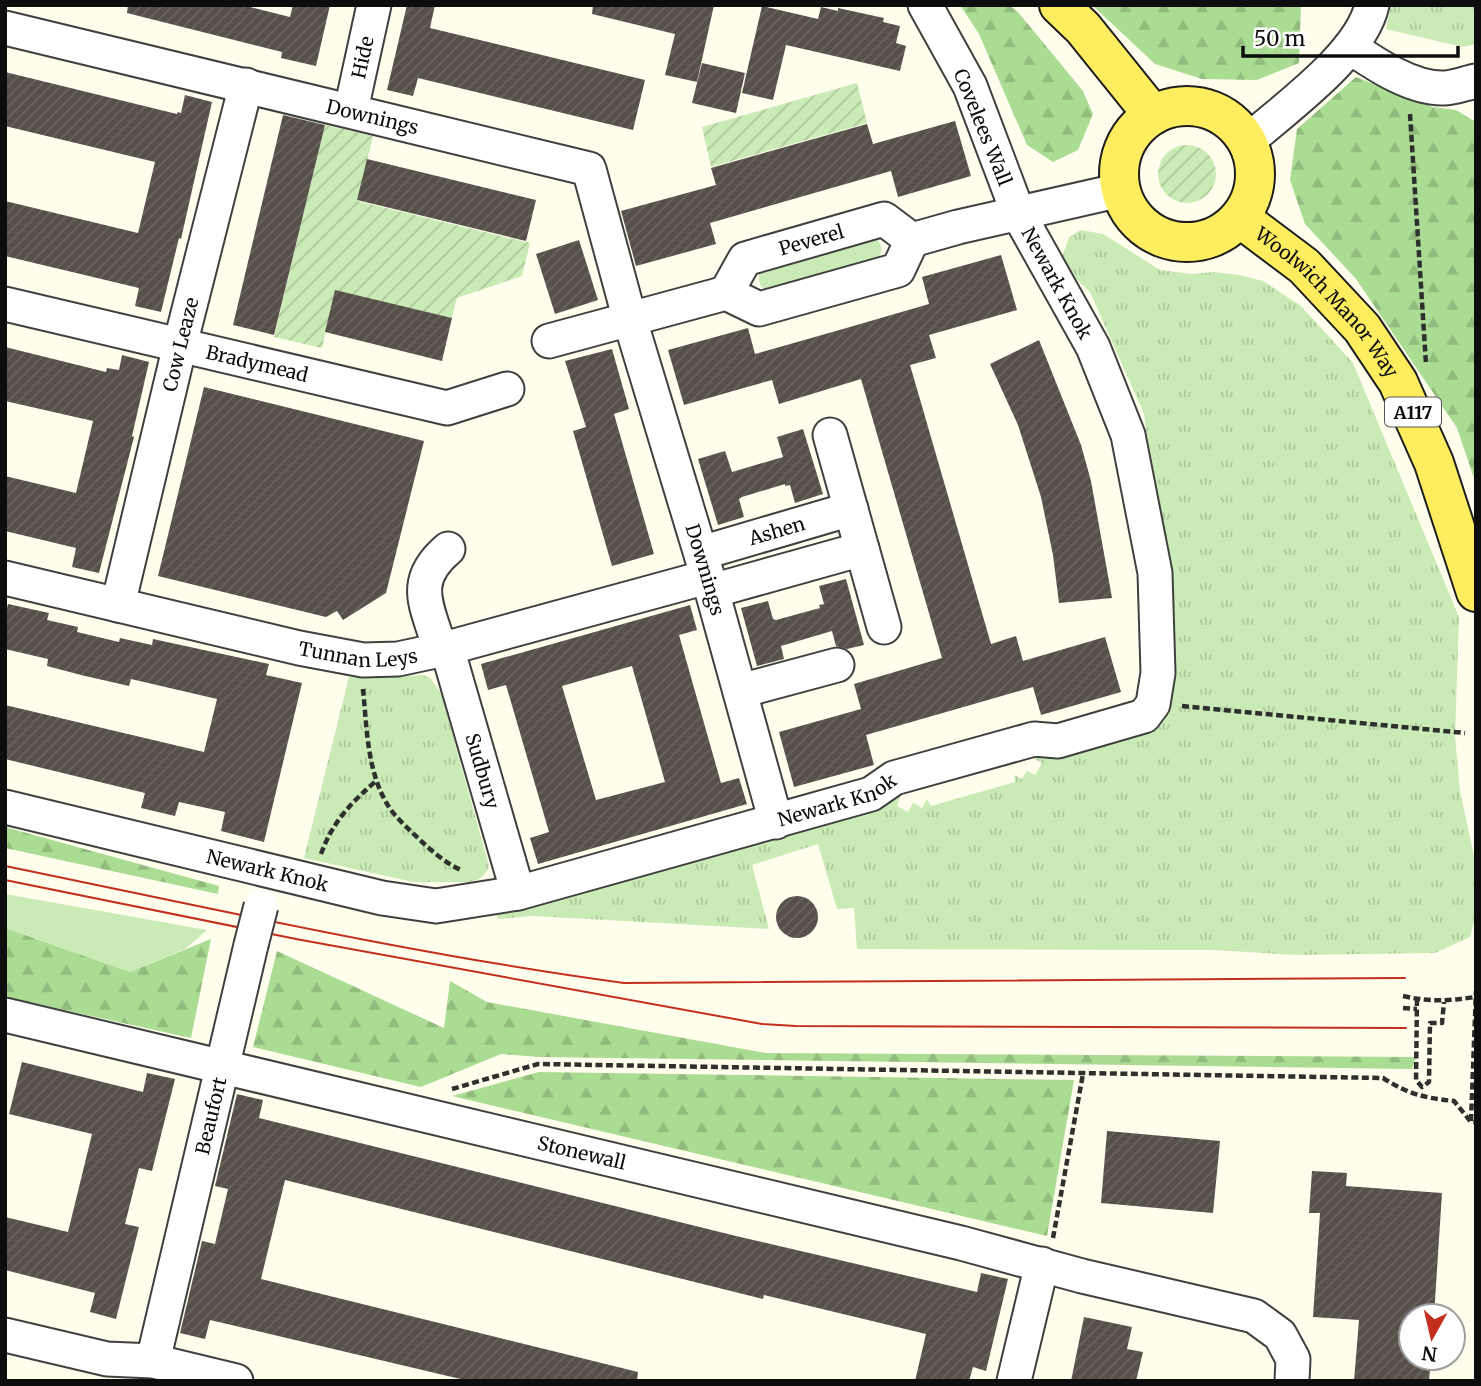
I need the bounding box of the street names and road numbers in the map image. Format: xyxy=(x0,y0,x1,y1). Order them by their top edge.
street label: Hide xyxy=(346,34,379,81)
street label: Covelees Wall xyxy=(949,65,1017,189)
street label: Downings xyxy=(324,94,421,139)
street label: Peverel xyxy=(776,219,847,261)
street label: Woolwich Manor Way xyxy=(1250,221,1404,382)
street label: Newark Knok xyxy=(1016,223,1098,343)
street label: Cow Leaze xyxy=(157,295,204,394)
street label: Bradymead xyxy=(204,340,311,387)
road number: A117 xyxy=(1385,398,1441,426)
street label: Ashen xyxy=(745,511,808,551)
street label: Downings xyxy=(680,521,730,618)
street label: Tunnan Leys xyxy=(297,636,420,672)
street label: Sudbury xyxy=(460,730,505,811)
street label: Newark Knok xyxy=(775,768,901,832)
street label: Newark Knok xyxy=(204,844,331,897)
street label: Beaufort xyxy=(190,1074,232,1157)
street label: Stonewall xyxy=(535,1130,629,1175)

